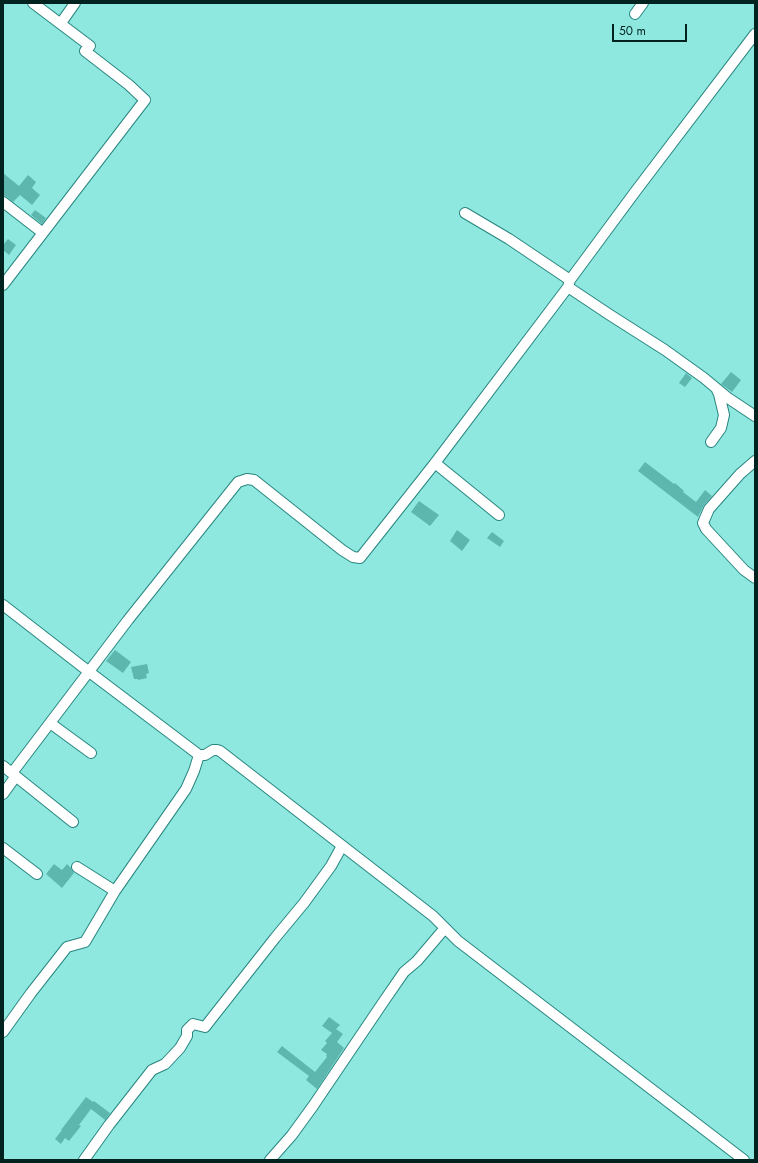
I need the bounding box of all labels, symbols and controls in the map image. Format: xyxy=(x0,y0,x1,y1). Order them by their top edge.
scale bar xyxy=(614,16,689,42)
text: 50 m xyxy=(619,22,646,40)

